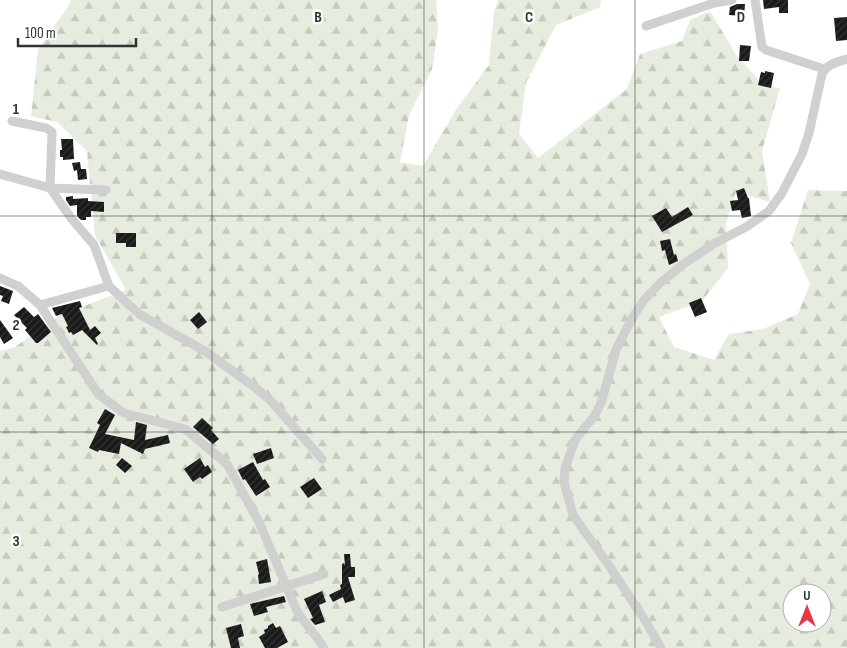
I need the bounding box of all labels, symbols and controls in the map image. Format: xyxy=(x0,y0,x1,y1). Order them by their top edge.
text: B xyxy=(314,8,322,27)
text: C xyxy=(525,8,533,27)
text: D xyxy=(737,8,745,27)
scale bar xyxy=(18,15,135,47)
text: 100 m xyxy=(25,24,56,43)
text: 1 xyxy=(13,100,20,119)
text: 2 xyxy=(12,316,20,335)
text: 3 xyxy=(12,532,20,551)
north arrow xyxy=(782,583,832,633)
text: U xyxy=(803,587,811,604)

